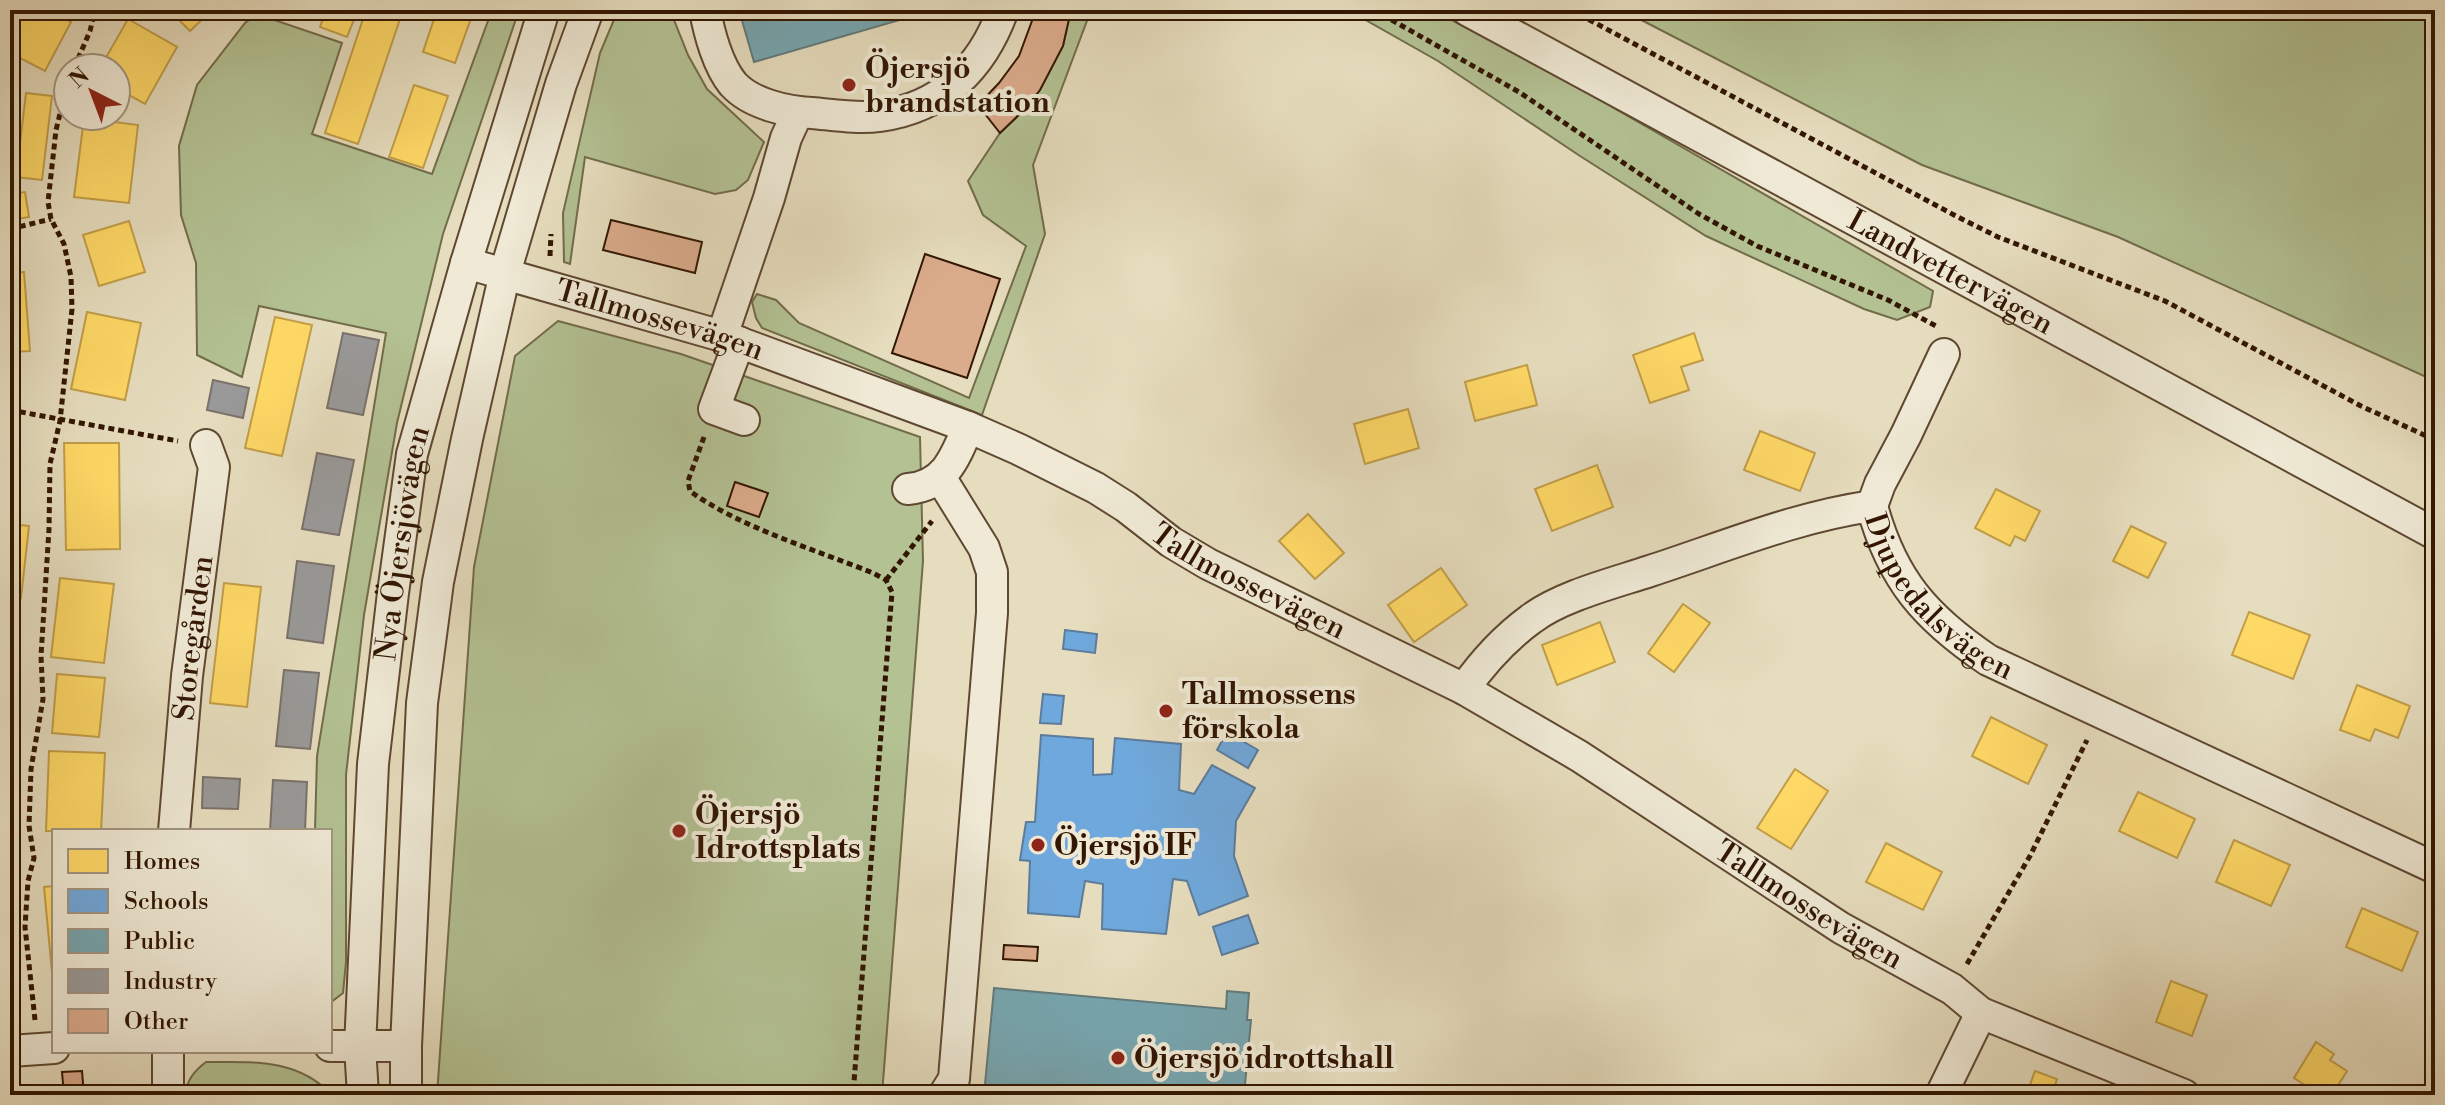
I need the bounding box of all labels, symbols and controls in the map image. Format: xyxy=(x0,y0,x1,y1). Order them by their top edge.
place label: Öjersjö brandstation xyxy=(865,48,1050,122)
north arrow xyxy=(52,52,132,132)
text: N xyxy=(64,62,96,94)
marker: Öjersjö brandstation xyxy=(840,76,858,94)
street label: Landvettervägen xyxy=(1841,202,2060,344)
street label: Tallmossevägen xyxy=(551,272,769,370)
street label: Nya Öjersjövägen xyxy=(367,421,439,663)
street label: Djupedalsvägen xyxy=(1855,508,2019,689)
street label: Tallmossevägen xyxy=(1143,515,1352,649)
street label: Storegården xyxy=(165,553,222,722)
place label: Tallmossens förskola xyxy=(1182,676,1356,748)
marker: Tallmossens förskola xyxy=(1157,702,1175,720)
place label: Öjersjö Idrottsplats xyxy=(695,794,861,868)
marker: Öjersjö Idrottsplats xyxy=(670,822,688,840)
place label: Öjersjö IF xyxy=(1054,825,1197,865)
legend xyxy=(52,829,332,1053)
street label: Tallmossevägen xyxy=(1707,832,1910,978)
marker: Öjersjö IF xyxy=(1029,836,1047,854)
text: Homes xyxy=(124,847,200,877)
text: Schools xyxy=(124,887,209,917)
text: Public xyxy=(124,927,195,957)
text: Industry xyxy=(124,967,217,997)
text: Other xyxy=(124,1007,188,1037)
place label: Öjersjö idrottshall xyxy=(1134,1038,1394,1078)
marker: Öjersjö idrottshall xyxy=(1109,1049,1127,1067)

